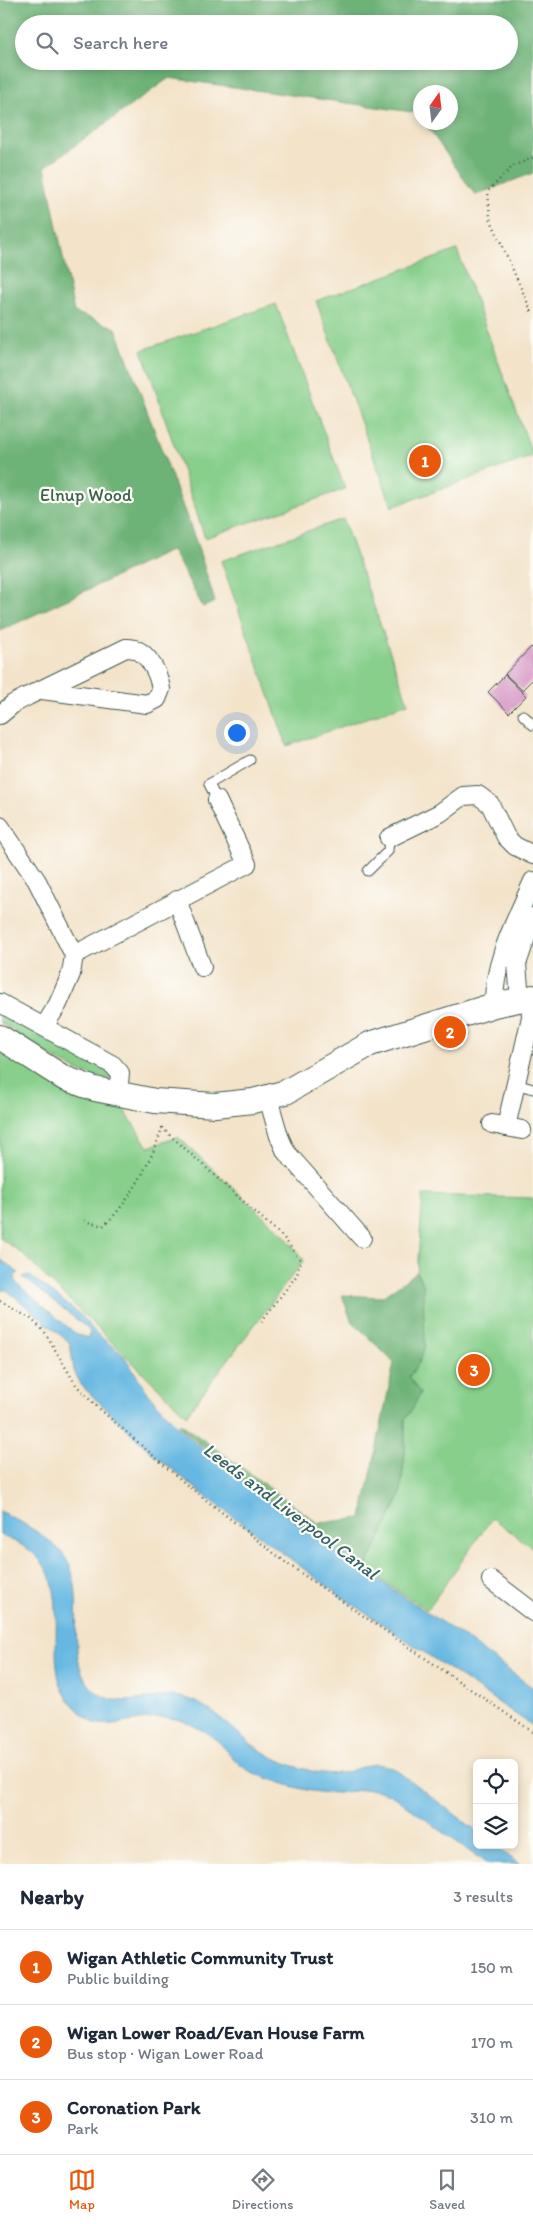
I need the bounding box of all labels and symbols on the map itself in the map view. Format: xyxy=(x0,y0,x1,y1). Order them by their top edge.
north arrow xyxy=(413,85,458,130)
pin: 1 xyxy=(409,442,441,480)
park label: Elnup Wood xyxy=(40,484,132,506)
your location xyxy=(224,720,250,746)
pin: 2 xyxy=(434,1013,466,1051)
pin: 3 xyxy=(458,1351,490,1389)
water label: Leeds and Liverpool Canal xyxy=(199,1438,384,1585)

